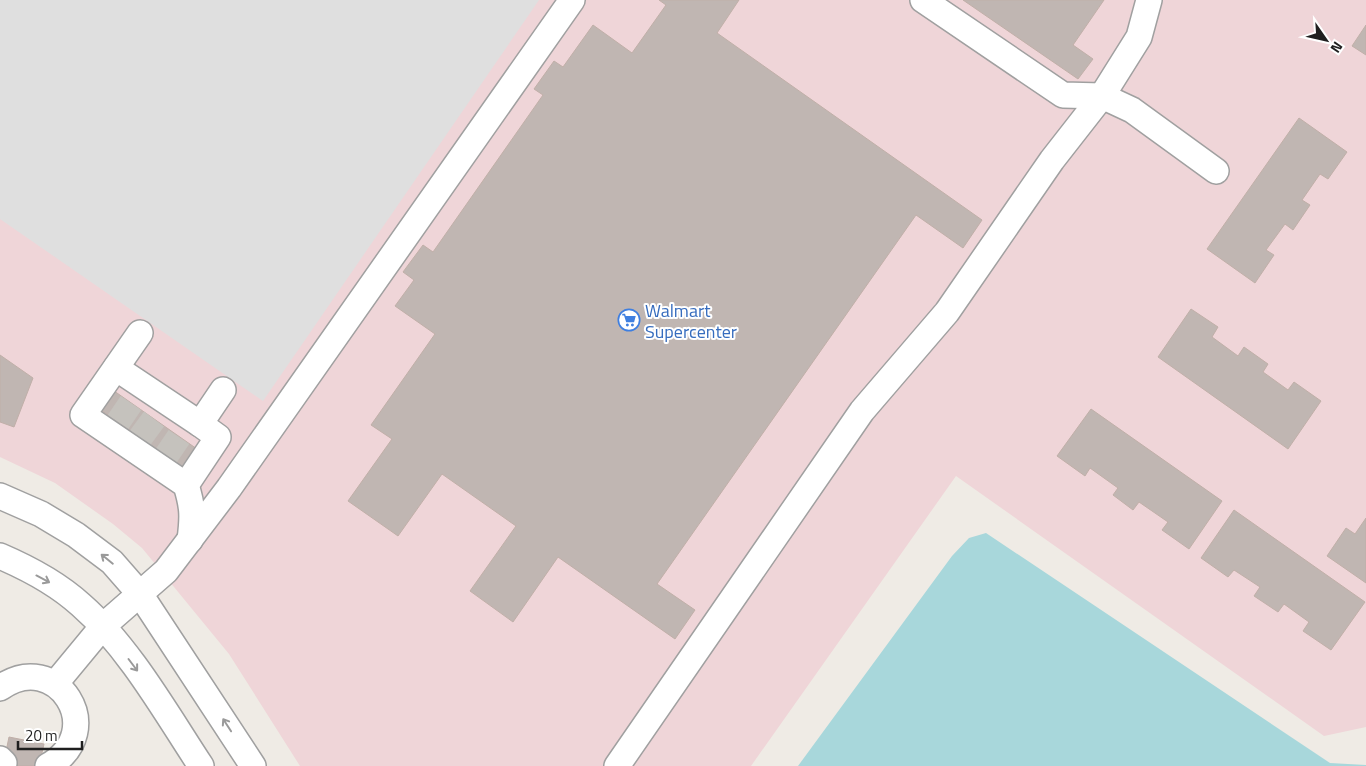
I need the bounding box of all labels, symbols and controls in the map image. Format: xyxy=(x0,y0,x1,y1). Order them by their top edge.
north arrow xyxy=(1301,15,1351,65)
text: N xyxy=(1326,38,1349,57)
place label: Walmart Supercenter xyxy=(645,297,737,345)
supermarket icon: Walmart Supercenter xyxy=(617,308,641,332)
one-way arrow xyxy=(101,553,114,564)
one-way arrow xyxy=(35,574,50,584)
one-way arrow xyxy=(128,658,138,672)
scale bar xyxy=(18,718,81,750)
one-way arrow xyxy=(222,718,232,732)
text: 20 m xyxy=(25,724,58,747)

